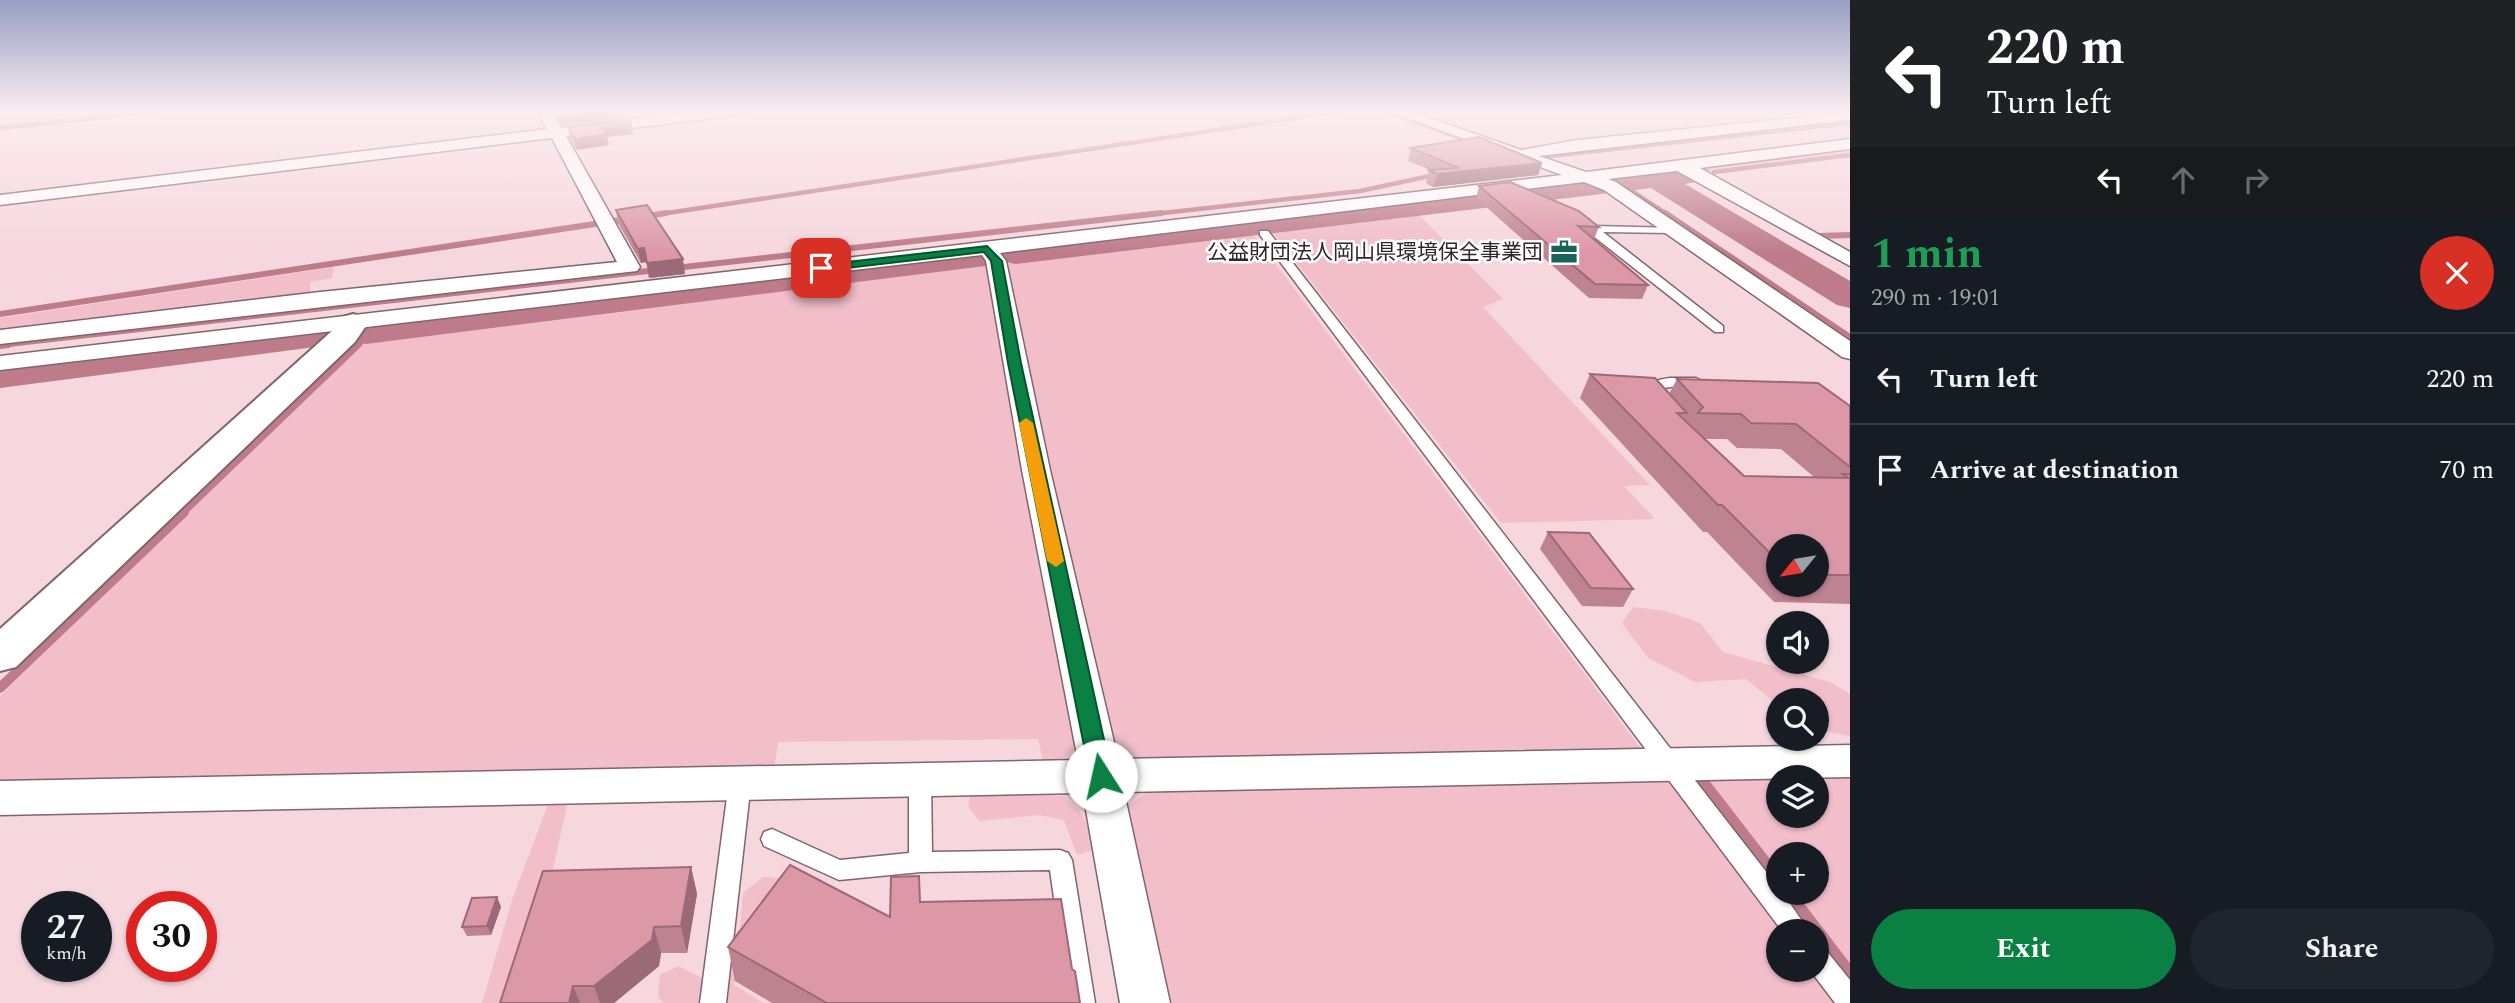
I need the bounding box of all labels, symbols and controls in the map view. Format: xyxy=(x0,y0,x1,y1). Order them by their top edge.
text: 220 m xyxy=(1986,11,2125,86)
icon: left xyxy=(1871,28,1962,119)
text: Turn left xyxy=(1986,79,2112,128)
icon: left xyxy=(2091,161,2129,199)
icon: ahead xyxy=(2164,161,2202,199)
icon: right xyxy=(2237,161,2275,199)
text: 1 min xyxy=(1871,223,1983,286)
button: close xyxy=(2420,236,2494,310)
place label: 公益財団法人岡山県環境保全事業団 xyxy=(1207,237,1543,269)
office icon: 公益財団法人岡山県環境保全事業団 xyxy=(1549,237,1579,267)
pin xyxy=(791,238,851,298)
icon: arrive xyxy=(802,249,840,287)
text: 290 m · 19:01 xyxy=(1871,281,2000,316)
text: Turn left xyxy=(1930,359,2038,399)
text: 220 m xyxy=(2426,359,2494,399)
icon: left xyxy=(1871,360,1909,398)
text: Arrive at destination xyxy=(1930,450,2179,490)
text: 70 m xyxy=(2439,450,2494,490)
icon: arrive xyxy=(1871,451,1909,489)
north arrow xyxy=(1766,534,1829,597)
map controls xyxy=(1766,534,1829,982)
button: sound xyxy=(1766,611,1829,674)
button: search xyxy=(1766,688,1829,751)
position arrow xyxy=(1064,739,1138,813)
button: layers xyxy=(1766,765,1829,828)
button: + xyxy=(1766,842,1829,905)
speed limit sign: 30 xyxy=(126,891,217,982)
text: 27 xyxy=(47,901,86,954)
button: Exit xyxy=(1871,909,2176,989)
button: Share xyxy=(2190,909,2494,989)
button: − xyxy=(1766,919,1829,982)
text: km/h xyxy=(46,940,87,967)

